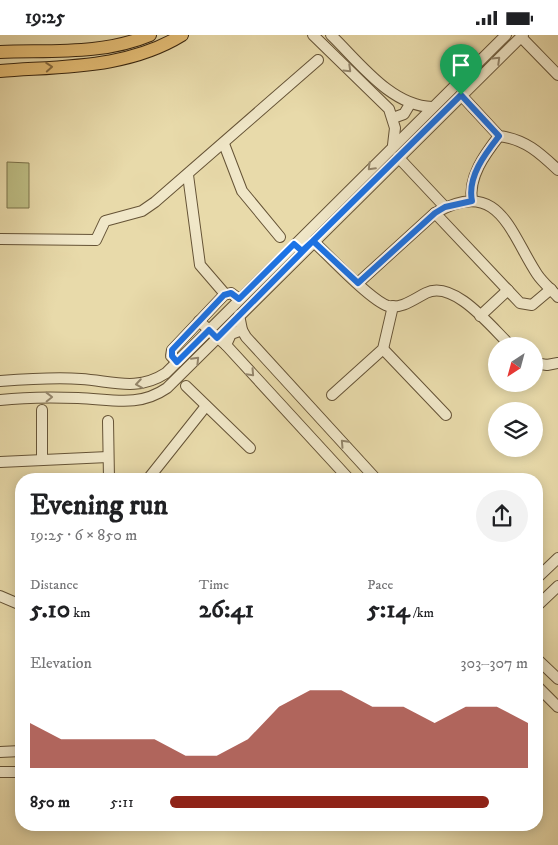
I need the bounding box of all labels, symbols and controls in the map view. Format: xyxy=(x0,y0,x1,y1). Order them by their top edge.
text: 19:25 xyxy=(25,6,65,29)
pin xyxy=(440,44,482,95)
icon: arrive xyxy=(447,51,475,79)
one-way arrow xyxy=(491,57,500,66)
one-way arrow xyxy=(45,62,53,73)
one-way arrow xyxy=(343,63,352,72)
one-way arrow xyxy=(368,162,377,171)
north arrow xyxy=(488,337,542,393)
map controls xyxy=(488,337,543,457)
one-way arrow xyxy=(190,356,199,365)
one-way arrow xyxy=(245,367,254,376)
one-way arrow xyxy=(134,378,143,388)
one-way arrow xyxy=(45,392,53,402)
button: layers xyxy=(488,402,543,457)
one-way arrow xyxy=(341,439,350,448)
text: Evening run xyxy=(30,488,168,523)
button: share xyxy=(476,490,528,542)
text: 19:25 · 6 × 850 m xyxy=(30,525,137,545)
text: Distance xyxy=(30,576,78,594)
text: Time xyxy=(199,576,229,594)
text: Pace xyxy=(367,576,393,594)
text: 5.10 xyxy=(30,594,70,625)
text: 26:41 xyxy=(199,594,254,625)
text: 5:14 xyxy=(367,594,410,625)
text: km xyxy=(70,604,91,622)
text: /km xyxy=(410,604,434,622)
text: Elevation xyxy=(30,653,92,673)
text: 303–307 m xyxy=(461,653,528,673)
text: 850 m xyxy=(30,792,70,812)
text: 5:11 xyxy=(110,792,134,812)

